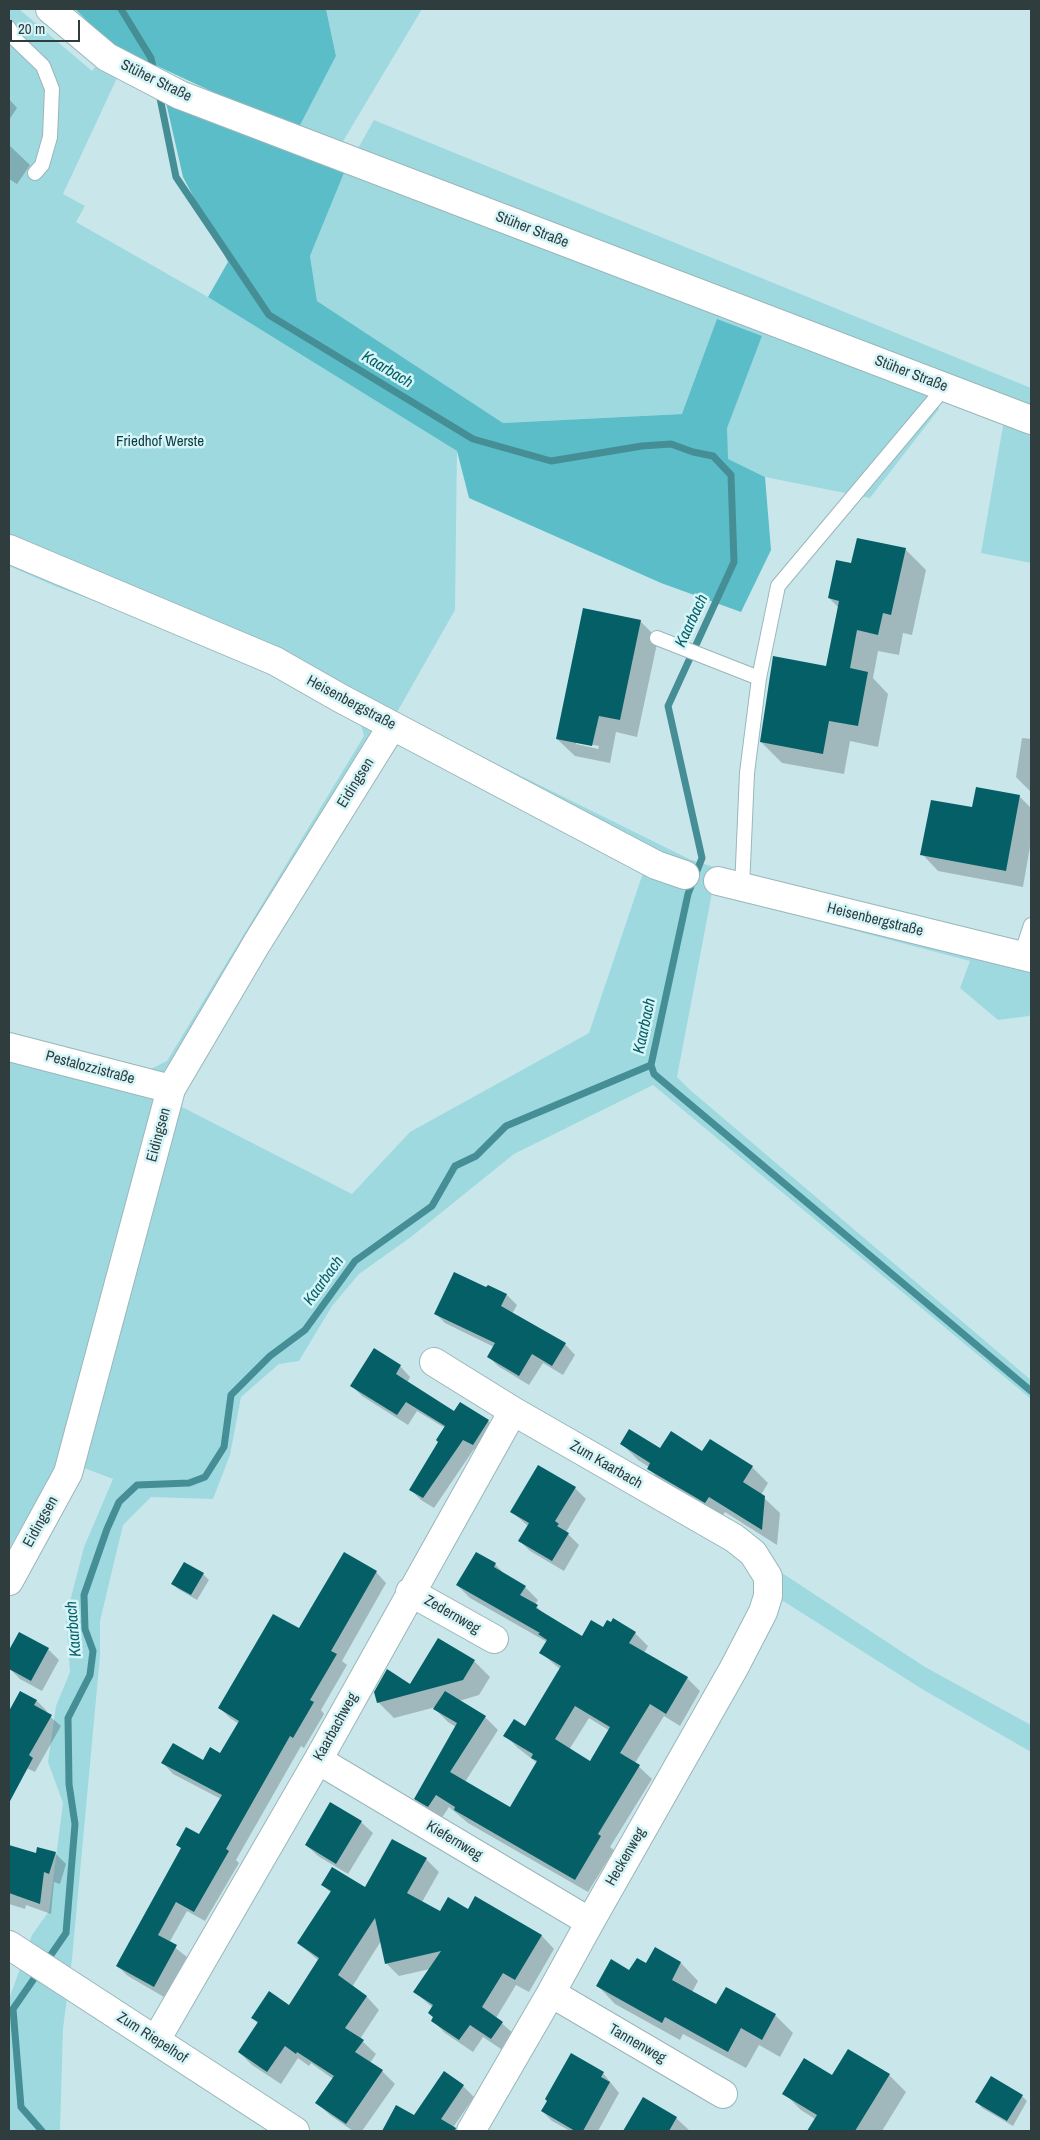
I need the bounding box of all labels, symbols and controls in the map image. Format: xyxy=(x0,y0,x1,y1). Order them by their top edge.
scale bar xyxy=(12,10,82,42)
text: 20 m xyxy=(18,18,45,39)
street label: Stüher Straße xyxy=(118,56,194,106)
street label: Stüher Straße xyxy=(493,208,571,252)
water label: Kaarbach xyxy=(358,347,416,393)
street label: Stüher Straße xyxy=(872,352,950,396)
park label: Friedhof Werste xyxy=(116,433,204,451)
water label: Kaarbach xyxy=(671,591,713,651)
street label: Heisenbergstraße xyxy=(303,672,399,734)
street label: Eidingsen xyxy=(334,755,378,811)
street label: Heisenbergstraße xyxy=(825,899,925,941)
water label: Kaarbach xyxy=(630,997,660,1055)
street label: Pestalozzistraße xyxy=(43,1047,137,1089)
street label: Eidingsen xyxy=(143,1106,175,1164)
water label: Kaarbach xyxy=(300,1253,348,1309)
street label: Zum Kaarbach xyxy=(567,1437,645,1493)
street label: Eidingsen xyxy=(20,1493,62,1551)
street label: Zedernweg xyxy=(421,1592,483,1638)
water label: Kaarbach xyxy=(62,1600,86,1658)
street label: Kaarbachweg xyxy=(310,1690,362,1764)
street label: Kiefernweg xyxy=(423,1817,485,1865)
street label: Heckenweg xyxy=(602,1825,650,1889)
street label: Zum Riepelhof xyxy=(113,2008,191,2068)
street label: Tannenweg xyxy=(605,2020,669,2068)

